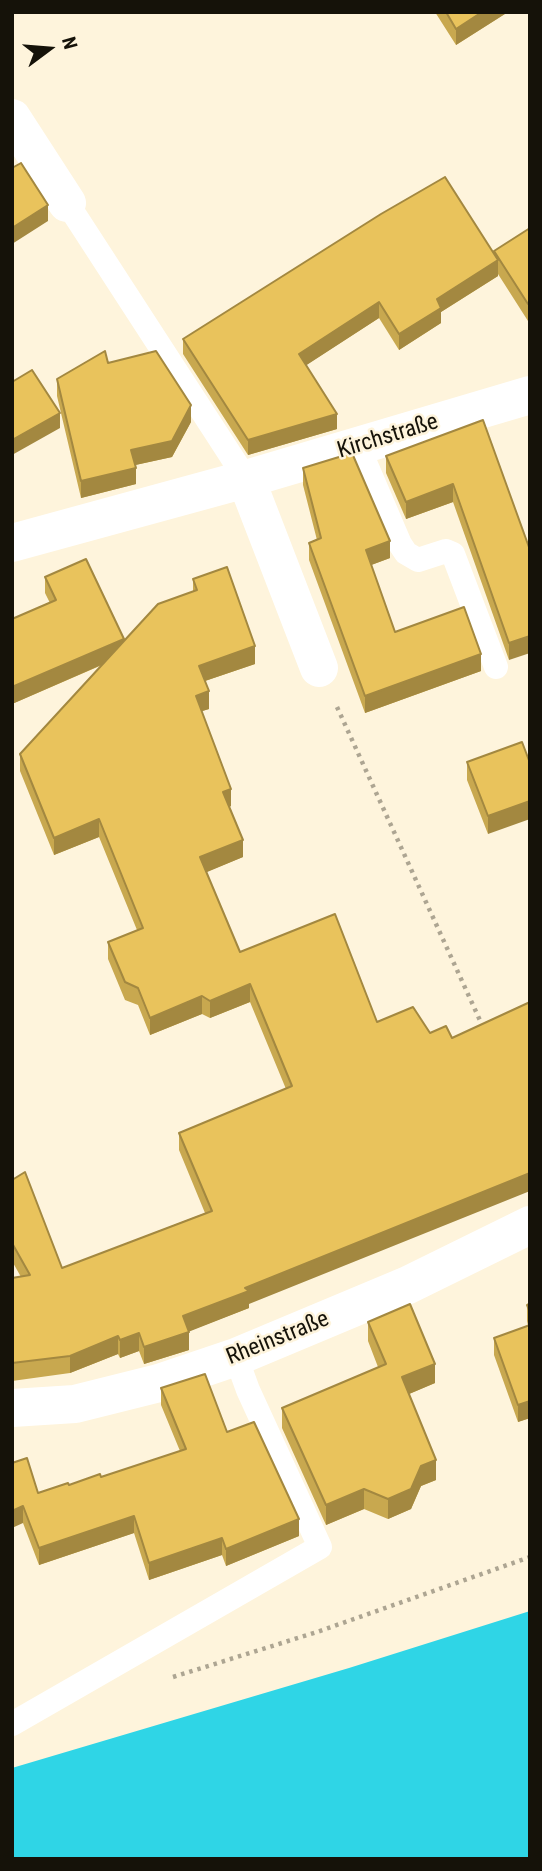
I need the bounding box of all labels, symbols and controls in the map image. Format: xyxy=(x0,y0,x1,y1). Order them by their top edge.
north arrow xyxy=(14,14,84,84)
text: N xyxy=(57,34,82,52)
street label: Kirchstraße xyxy=(334,409,442,465)
street label: Rheinstraße xyxy=(223,1306,333,1372)

